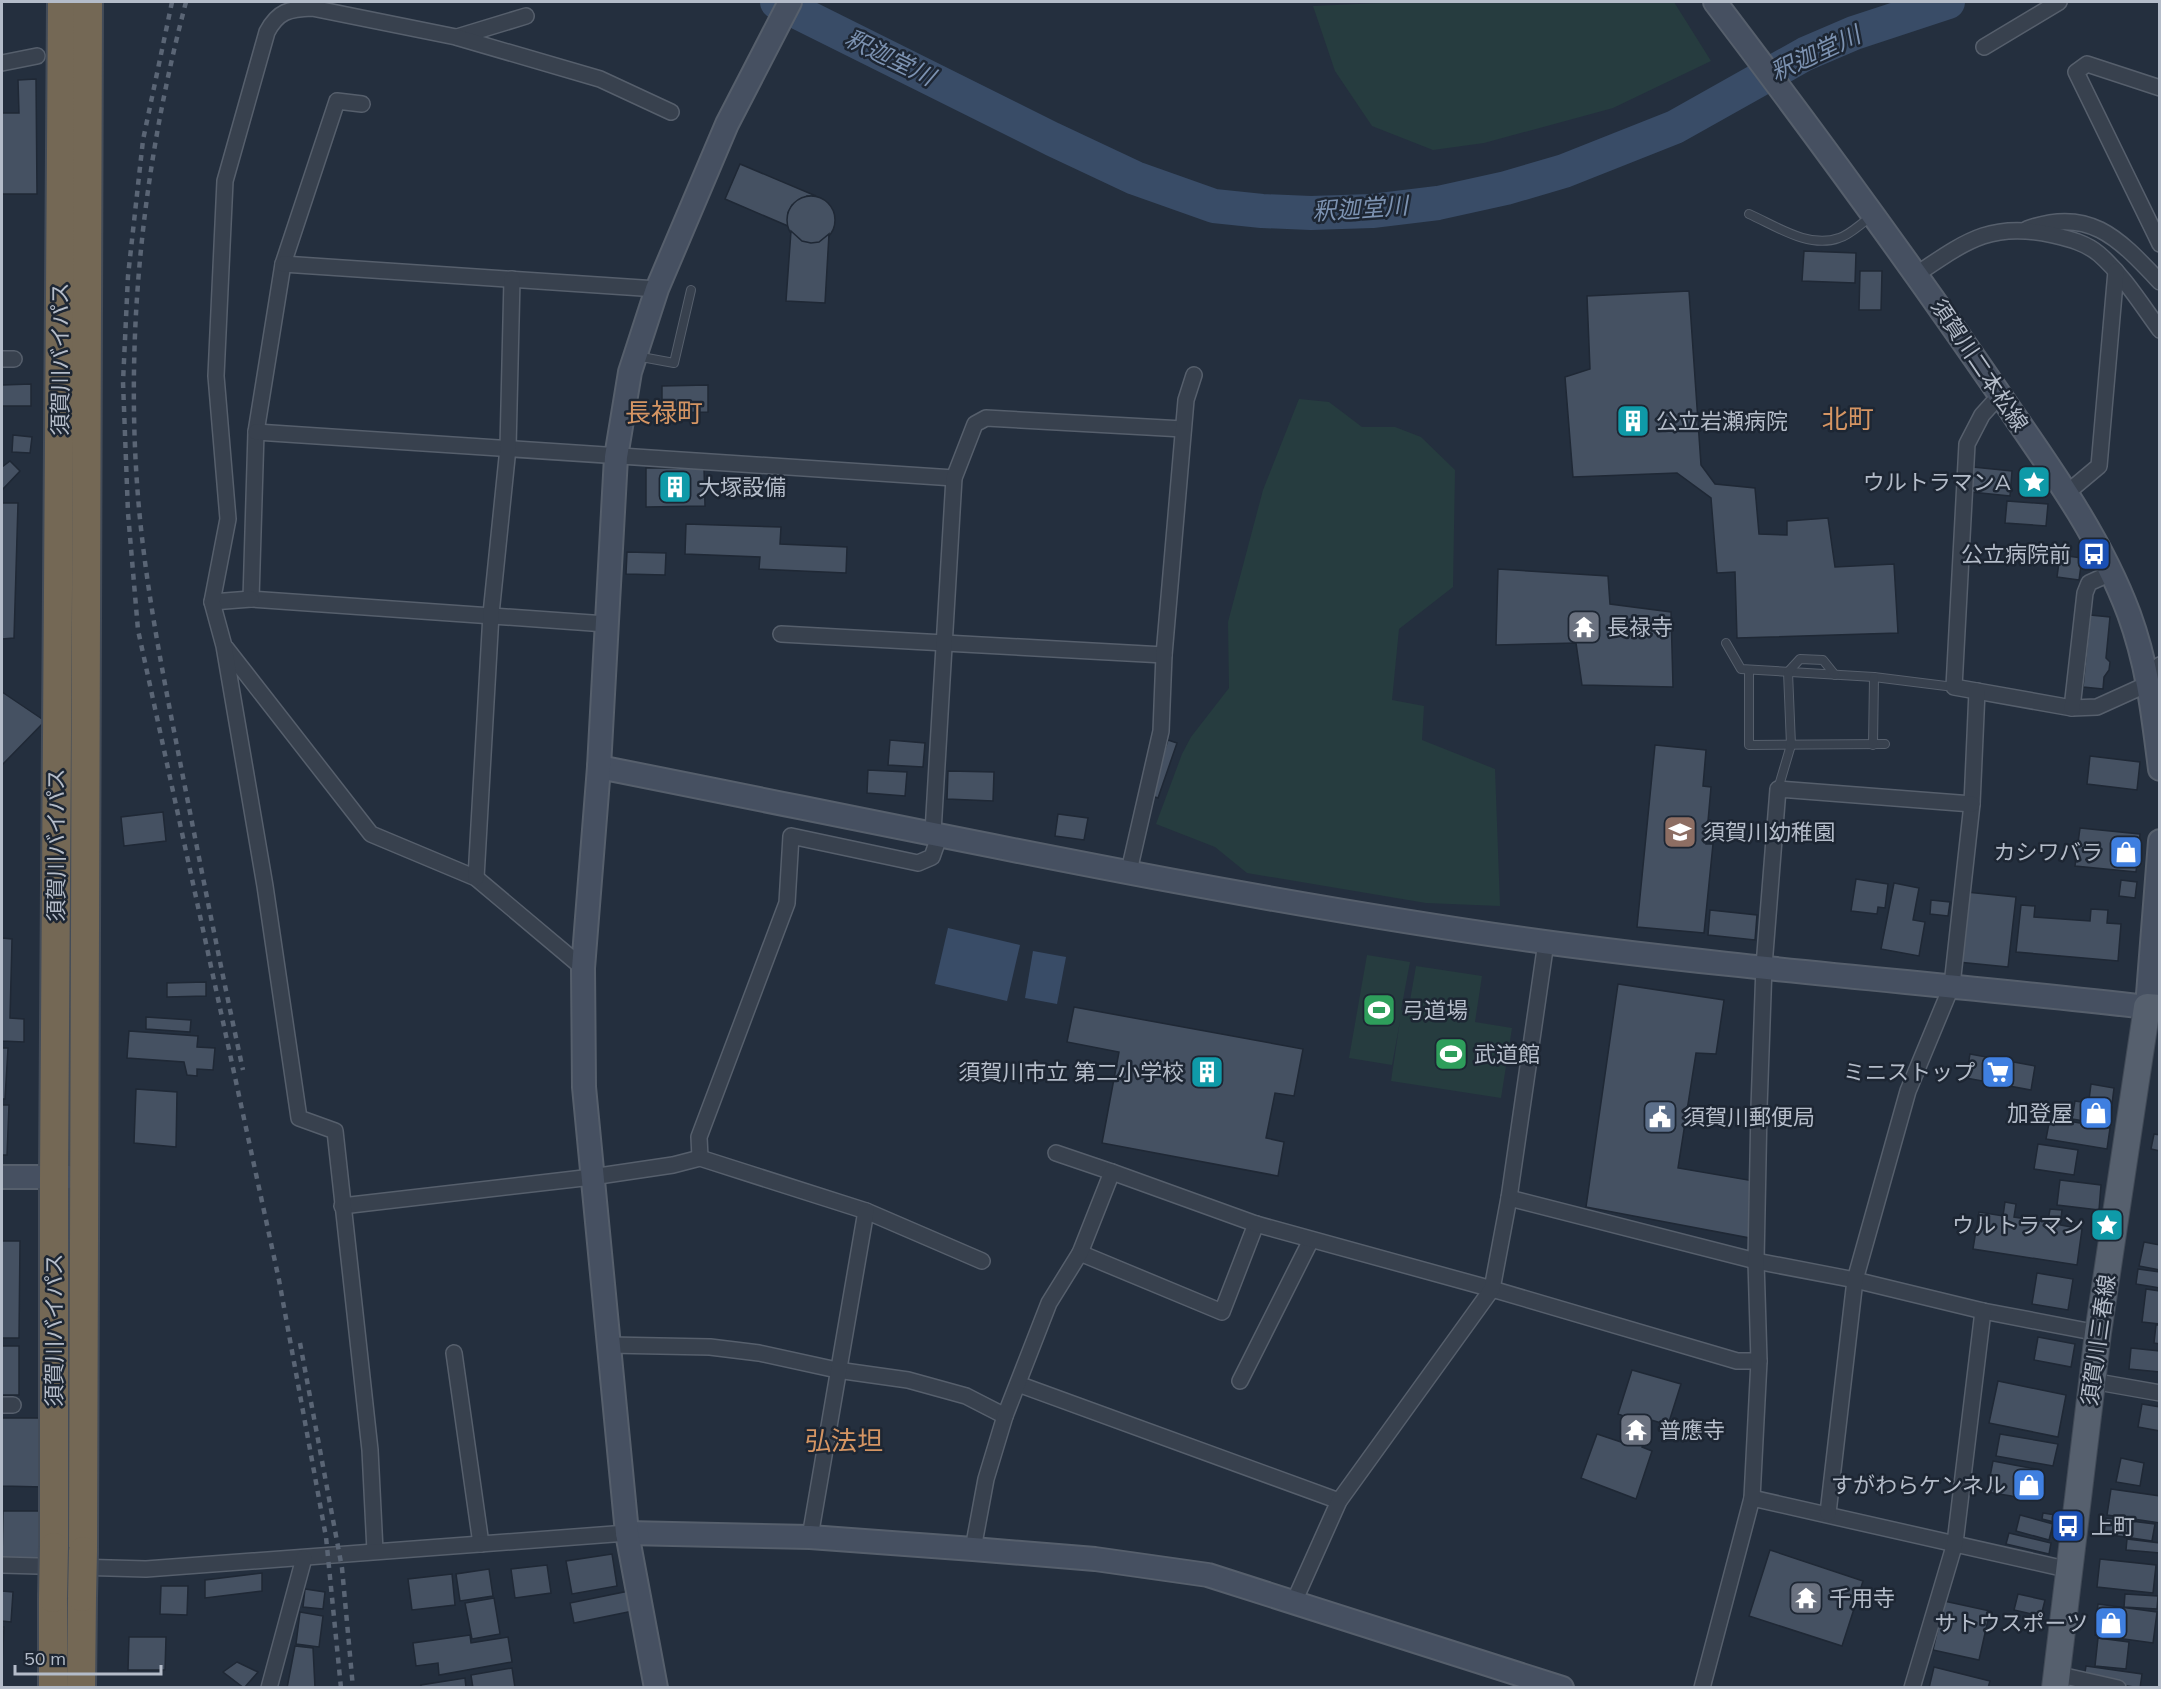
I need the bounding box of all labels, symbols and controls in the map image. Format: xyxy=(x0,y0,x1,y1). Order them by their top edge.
water label: 釈迦堂川 xyxy=(1765,18,1868,87)
water label: 釈迦堂川 xyxy=(840,22,942,93)
water label: 釈迦堂川 xyxy=(1311,189,1412,226)
street label: 須賀川バイパス xyxy=(46,282,74,436)
street label: 須賀川二本松線 xyxy=(1925,293,2035,437)
district label: 長禄町 xyxy=(625,396,703,429)
district label: 北町 xyxy=(1822,402,1874,435)
building icon: 公立岩瀬病院 xyxy=(1615,403,1651,439)
place label: 公立岩瀬病院 xyxy=(1656,407,1788,435)
place icon: ウルトラマンA xyxy=(2016,464,2052,500)
place label: ウルトラマンA xyxy=(1863,468,2011,496)
building icon: 大塚設備 xyxy=(657,469,693,505)
place label: 大塚設備 xyxy=(698,473,786,501)
bus stop icon: 公立病院前 xyxy=(2076,536,2112,572)
place label: 公立病院前 xyxy=(1961,540,2071,568)
temple icon: 長禄寺 xyxy=(1566,609,1602,645)
place label: 長禄寺 xyxy=(1607,613,1673,641)
street label: 須賀川バイパス xyxy=(42,768,70,922)
school or university icon: 須賀川幼稚園 xyxy=(1662,814,1698,850)
place label: 須賀川幼稚園 xyxy=(1703,818,1835,846)
shop icon: カシワバラ xyxy=(2108,834,2144,870)
place label: カシワバラ xyxy=(1993,838,2103,866)
sports icon: 弓道場 xyxy=(1361,992,1397,1028)
place label: 弓道場 xyxy=(1402,996,1468,1024)
sports icon: 武道館 xyxy=(1433,1036,1469,1072)
place label: 武道館 xyxy=(1474,1040,1540,1068)
building icon: 須賀川市立 第二小学校 xyxy=(1189,1054,1225,1090)
supermarket icon: ミニストップ xyxy=(1980,1054,2016,1090)
place label: 須賀川市立 第二小学校 xyxy=(958,1058,1184,1086)
place label: ミニストップ xyxy=(1843,1058,1975,1086)
shop icon: 加登屋 xyxy=(2078,1095,2114,1131)
public building icon: 須賀川郵便局 xyxy=(1642,1099,1678,1135)
place label: 加登屋 xyxy=(2007,1099,2073,1127)
place label: 須賀川郵便局 xyxy=(1683,1103,1815,1131)
place icon: ウルトラマン xyxy=(2089,1207,2125,1243)
place label: ウルトラマン xyxy=(1952,1211,2084,1239)
street label: 須賀川バイパス xyxy=(40,1253,68,1407)
street label: 須賀川三春線 xyxy=(2075,1273,2121,1407)
temple icon: 普應寺 xyxy=(1618,1412,1654,1448)
place label: 普應寺 xyxy=(1659,1416,1725,1444)
district label: 弘法坦 xyxy=(805,1424,883,1457)
shop icon: すがわらケンネル xyxy=(2011,1467,2047,1503)
place label: すがわらケンネル xyxy=(1831,1471,2006,1499)
bus stop icon: 上町 xyxy=(2050,1508,2086,1544)
place label: 上町 xyxy=(2091,1512,2135,1540)
temple icon: 千用寺 xyxy=(1788,1580,1824,1616)
place label: 千用寺 xyxy=(1829,1584,1895,1612)
shop icon: サトウスポーツ xyxy=(2093,1605,2129,1641)
place label: サトウスポーツ xyxy=(1934,1609,2088,1637)
scale bar xyxy=(15,1638,160,1676)
text: 50 m xyxy=(24,1647,66,1670)

